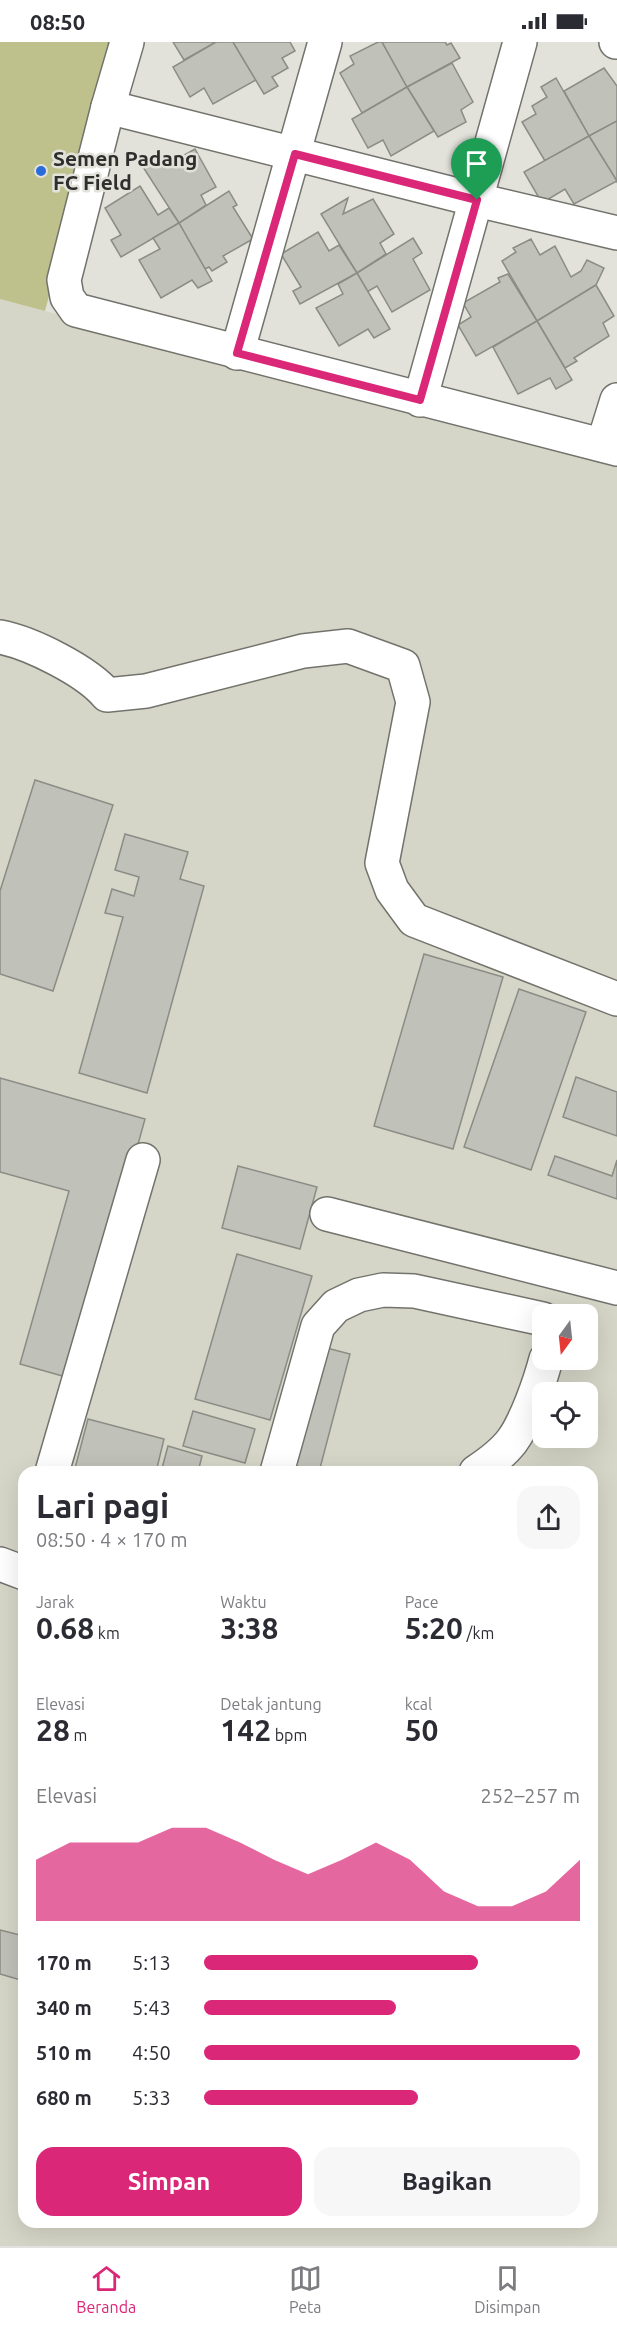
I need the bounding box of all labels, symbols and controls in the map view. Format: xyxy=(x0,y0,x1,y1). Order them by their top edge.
text: 08:50 xyxy=(30,9,85,34)
pin xyxy=(451,138,502,200)
place label: Semen Padang FC Field xyxy=(53,146,197,194)
icon: arrive xyxy=(460,147,493,180)
marker: Semen Padang FC Field xyxy=(34,164,48,178)
north arrow xyxy=(532,1304,598,1370)
map controls xyxy=(532,1304,598,1448)
button: locate xyxy=(532,1382,598,1448)
button: share xyxy=(517,1486,580,1549)
text: Lari pagi xyxy=(36,1487,169,1524)
text: 08:50 · 4 × 170 m xyxy=(36,1528,188,1551)
text: Jarak xyxy=(36,1593,74,1611)
text: Waktu xyxy=(220,1593,267,1611)
text: Pace xyxy=(405,1593,439,1611)
text: 0.68 xyxy=(36,1611,94,1645)
text: 3:38 xyxy=(220,1611,278,1645)
text: 5:20 xyxy=(405,1611,463,1645)
text: km xyxy=(94,1624,120,1642)
text: /km xyxy=(463,1624,494,1642)
text: Elevasi xyxy=(36,1695,85,1713)
text: Detak jantung xyxy=(220,1695,322,1713)
text: kcal xyxy=(405,1695,432,1713)
text: 28 xyxy=(36,1713,70,1747)
text: 142 xyxy=(220,1713,271,1747)
text: 50 xyxy=(405,1713,439,1747)
text: m xyxy=(70,1726,87,1744)
text: bpm xyxy=(271,1726,307,1744)
text: Elevasi xyxy=(36,1784,97,1807)
text: 252–257 m xyxy=(481,1784,580,1807)
text: 170 m xyxy=(36,1951,92,1974)
text: 5:13 xyxy=(132,1951,171,1974)
text: 340 m xyxy=(36,1996,92,2019)
text: 5:43 xyxy=(132,1996,171,2019)
text: 510 m xyxy=(36,2041,92,2064)
text: 4:50 xyxy=(132,2041,171,2064)
text: 680 m xyxy=(36,2086,92,2109)
text: 5:33 xyxy=(132,2086,171,2109)
button: Simpan xyxy=(36,2147,302,2216)
button: Bagikan xyxy=(314,2147,580,2216)
tab: Beranda xyxy=(76,2262,136,2316)
tab: Peta xyxy=(289,2262,322,2316)
tab: Disimpan xyxy=(474,2262,541,2316)

